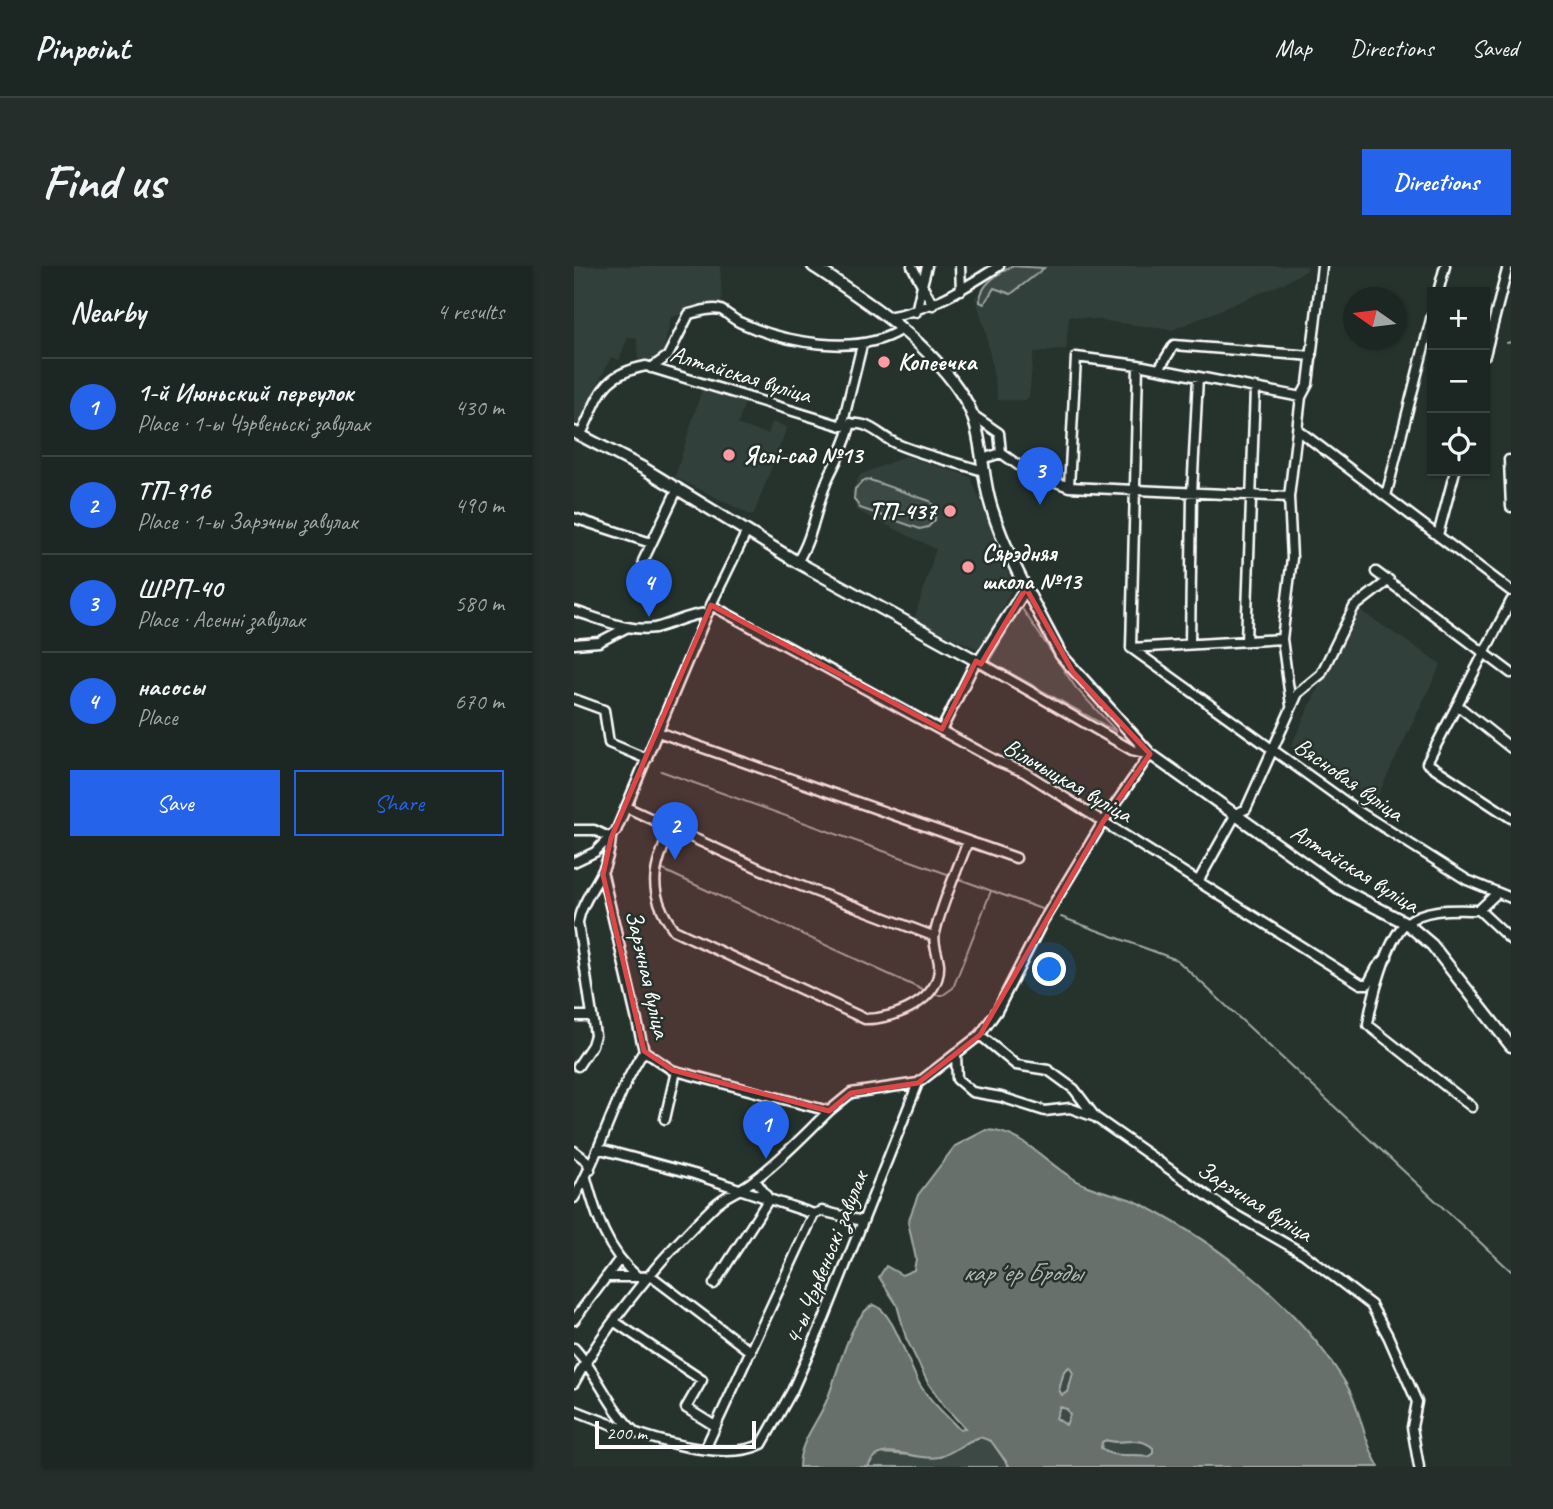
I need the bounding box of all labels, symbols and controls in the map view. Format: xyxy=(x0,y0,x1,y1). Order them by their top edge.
text: Pinpoint xyxy=(35,27,129,69)
text: Map xyxy=(1275,33,1312,63)
text: Directions xyxy=(1350,33,1433,63)
text: Saved xyxy=(1471,33,1518,63)
button: Directions xyxy=(1362,149,1511,215)
text: Find us xyxy=(42,151,164,213)
north arrow xyxy=(1343,287,1406,350)
map controls xyxy=(1427,287,1490,476)
button: + xyxy=(1427,287,1490,350)
text: Nearby xyxy=(70,293,146,331)
text: 4 results xyxy=(437,297,504,326)
street label: Алтайская вуліца xyxy=(667,338,816,410)
place label: Копеечка xyxy=(898,347,979,377)
button: − xyxy=(1427,350,1490,413)
marker: Копеечка xyxy=(876,354,892,370)
text: 1-й Июньский переулок xyxy=(137,376,353,409)
text: 1 xyxy=(88,393,98,422)
text: 430 m xyxy=(455,393,504,422)
text: Place · 1-ы Чэрвеньскі завулак xyxy=(137,409,370,438)
button: locate xyxy=(1427,413,1490,476)
place label: Яслі-сад №13 xyxy=(743,440,864,470)
marker: Яслі-сад №13 xyxy=(721,447,737,463)
pin: 3 xyxy=(1017,447,1063,505)
text: ТП-916 xyxy=(137,474,210,507)
text: 2 xyxy=(88,491,98,520)
text: 490 m xyxy=(455,491,504,520)
place label: ТП-437 xyxy=(869,496,938,526)
marker: ТП-437 xyxy=(942,503,958,519)
text: Place · 1-ы Зарэчны завулак xyxy=(137,507,357,536)
place label: Сярэдняя школа №13 xyxy=(982,538,1083,596)
pin: 4 xyxy=(626,559,672,617)
marker: Сярэдняя школа №13 xyxy=(960,559,976,575)
text: ШРП-40 xyxy=(137,572,222,605)
text: 3 xyxy=(88,589,98,618)
text: 580 m xyxy=(455,589,504,618)
text: Place · Асенні завулак xyxy=(137,605,305,634)
text: насосы xyxy=(137,670,204,703)
text: 4 xyxy=(88,687,98,716)
text: 670 m xyxy=(455,687,504,716)
text: Place xyxy=(137,703,177,732)
street label: Вясновая вуліца xyxy=(1288,730,1411,829)
street label: Вільчыцкая вуліца xyxy=(998,731,1139,830)
button: Save xyxy=(70,770,280,836)
button: Share xyxy=(294,770,504,836)
pin: 2 xyxy=(652,802,698,860)
street label: Алтайская вуліца xyxy=(1285,817,1426,920)
street label: Зарэчная вуліца xyxy=(619,907,678,1042)
your location xyxy=(1032,952,1066,986)
pin: 1 xyxy=(743,1101,789,1159)
street label: Зарэчная вуліца xyxy=(1192,1154,1319,1249)
street label: 4-ы Чэрвеньскі завулак xyxy=(778,1165,876,1350)
water label: карʼер Броды xyxy=(962,1256,1086,1289)
scale bar xyxy=(595,1418,756,1450)
text: 200 m xyxy=(606,1421,647,1445)

